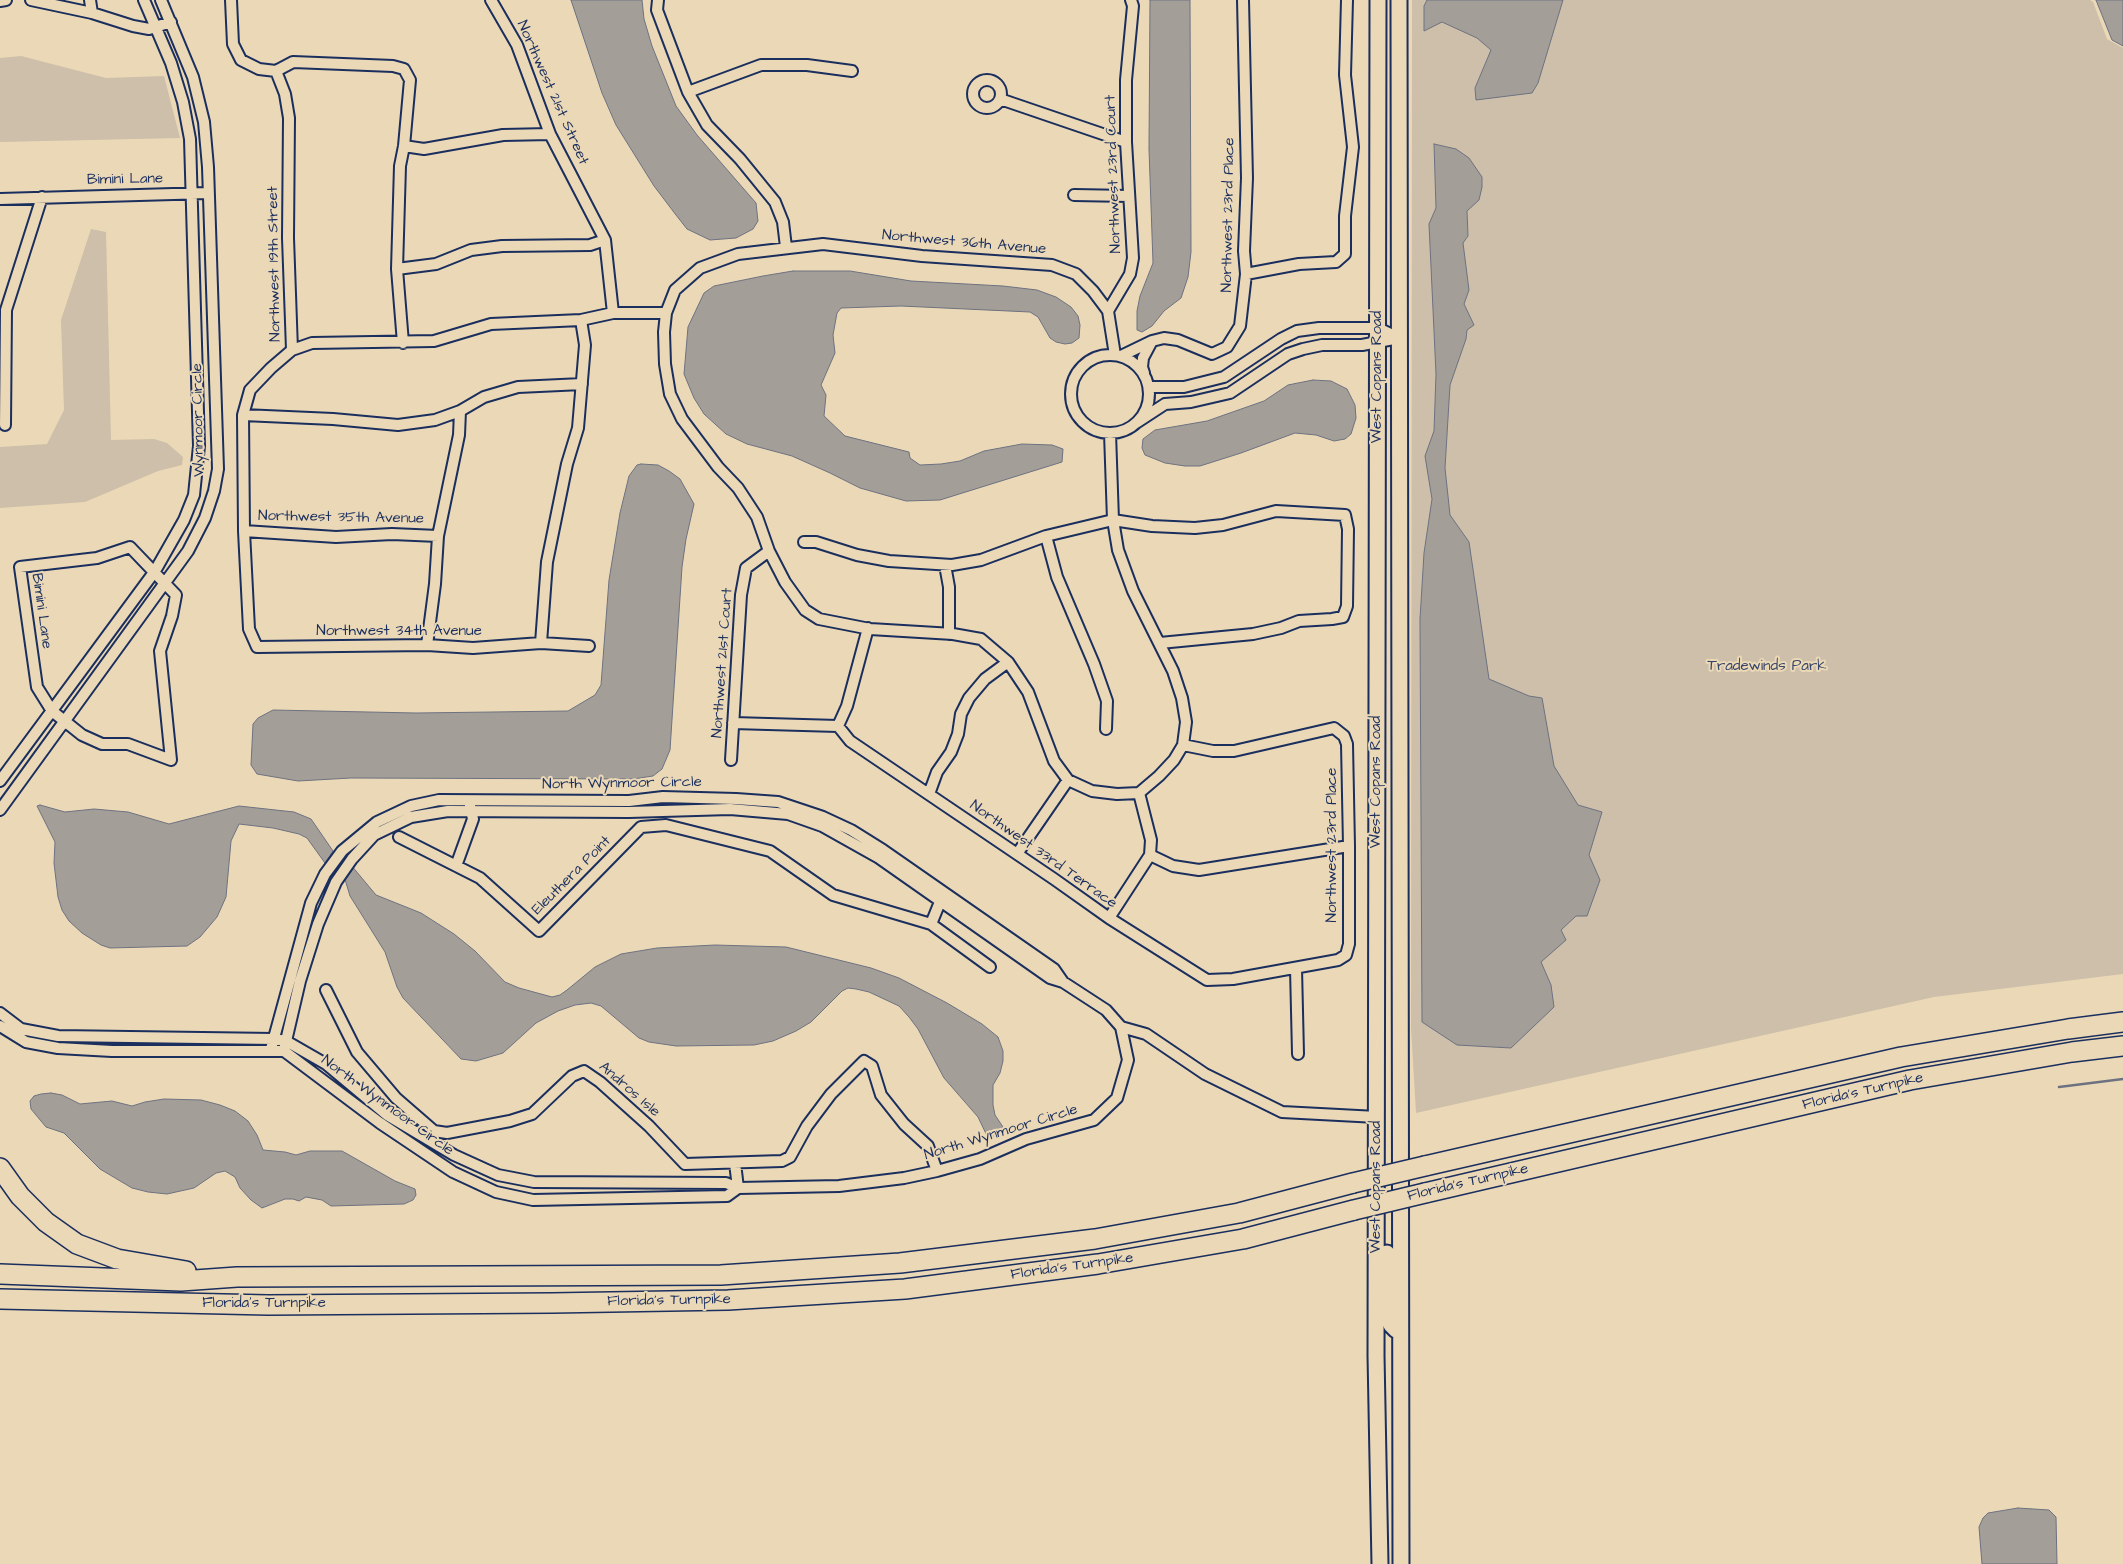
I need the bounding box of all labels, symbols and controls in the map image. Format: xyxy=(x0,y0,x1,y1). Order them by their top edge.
street label: Northwest 21st Street xyxy=(512,18,592,168)
street label: Northwest 23rd Court xyxy=(1102,94,1126,254)
street label: Northwest 23rd Place xyxy=(1219,137,1239,293)
street label: Bimini Lane xyxy=(87,170,163,190)
street label: Northwest 19th Street xyxy=(265,186,285,342)
street label: Northwest 36th Avenue xyxy=(881,227,1047,259)
street label: West Copans Road xyxy=(1369,311,1387,443)
street label: Wynmoor Circle xyxy=(189,363,209,477)
street label: Northwest 35th Avenue xyxy=(258,508,424,528)
street label: Bimini Lane xyxy=(27,572,55,650)
street label: Northwest 21st Court xyxy=(709,587,737,739)
street label: Northwest 34th Avenue xyxy=(316,623,482,641)
park label: Tradewinds Park xyxy=(1708,658,1826,676)
street label: West Copans Road xyxy=(1368,716,1386,848)
street label: Northwest 23rd Place xyxy=(1324,768,1342,922)
street label: North Wynmoor Circle xyxy=(542,774,702,794)
street label: Northwest 33rd Terrace xyxy=(966,797,1120,913)
street label: Eleuthera Point xyxy=(529,833,615,919)
street label: North Wynmoor Circle xyxy=(317,1052,457,1160)
street label: Andros Isle xyxy=(595,1058,663,1122)
street label: Florida's Turnpike xyxy=(1801,1069,1925,1115)
street label: North Wynmoor Circle xyxy=(922,1101,1080,1165)
street label: West Copans Road xyxy=(1368,1121,1386,1253)
street label: Florida's Turnpike xyxy=(1406,1160,1530,1206)
street label: Florida's Turnpike xyxy=(1009,1249,1135,1285)
street label: Florida's Turnpike xyxy=(607,1291,731,1311)
street label: Florida's Turnpike xyxy=(202,1295,326,1313)

